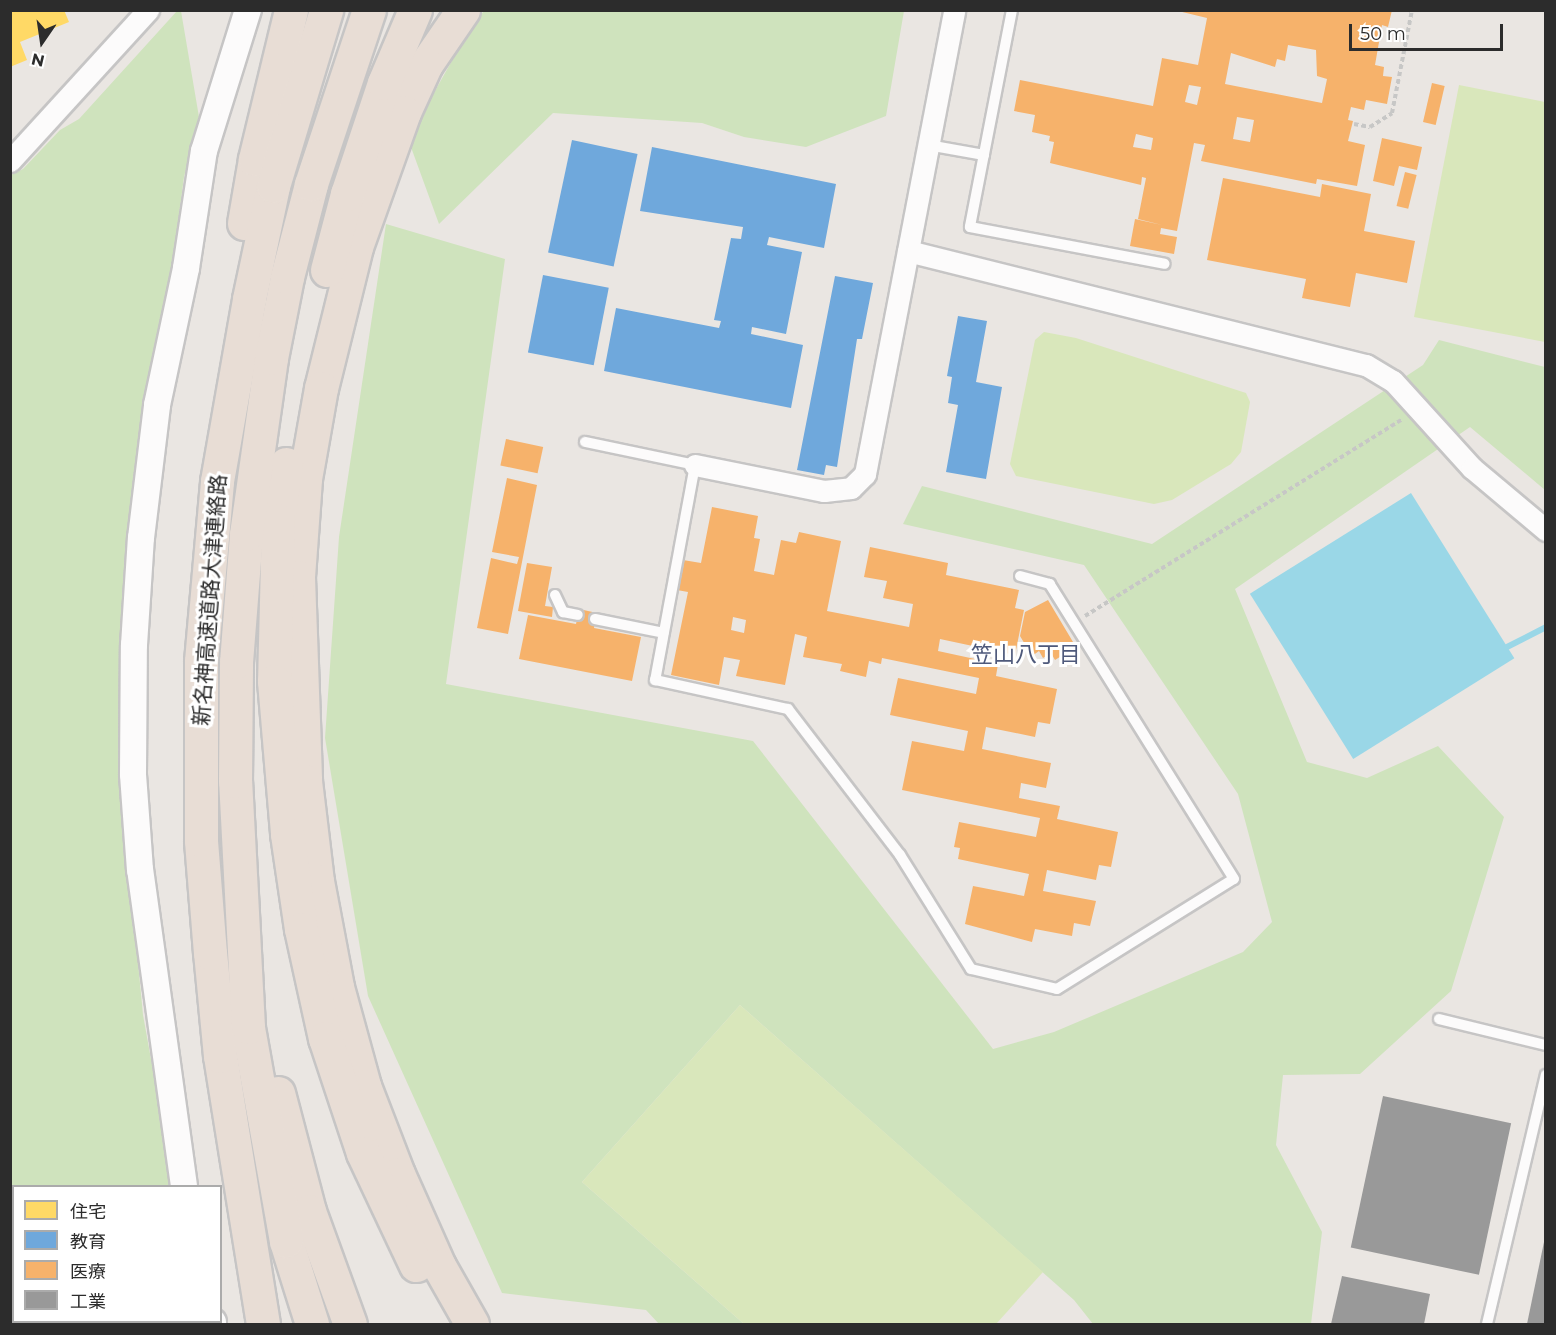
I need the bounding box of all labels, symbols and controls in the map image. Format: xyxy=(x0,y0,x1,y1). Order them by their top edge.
north arrow xyxy=(12,12,72,72)
scale bar xyxy=(1352,12,1506,50)
text: 50 m xyxy=(1360,23,1406,45)
text: N xyxy=(29,49,46,71)
street label: 新名神高速道路大津連絡路 xyxy=(189,473,231,727)
district label: 笠山八丁目 xyxy=(971,642,1081,668)
legend xyxy=(12,1185,222,1323)
text: 住宅 xyxy=(70,1201,106,1223)
text: 教育 xyxy=(70,1231,106,1253)
text: 医療 xyxy=(70,1261,106,1283)
text: 工業 xyxy=(70,1291,106,1313)

